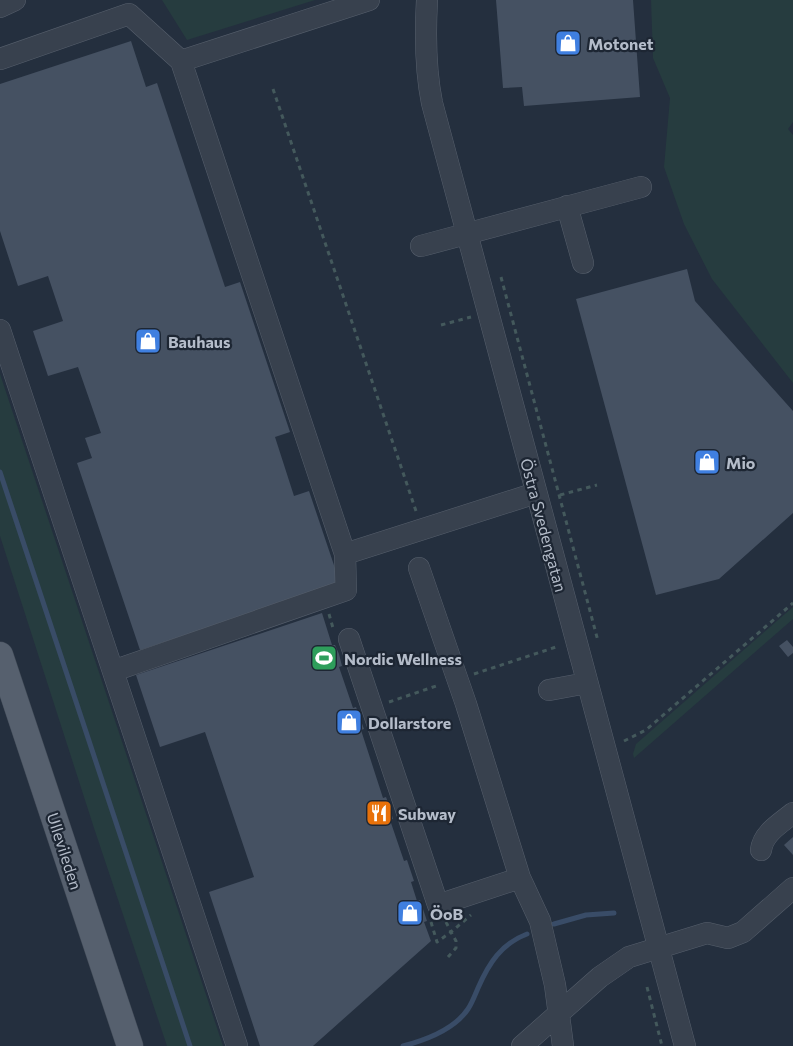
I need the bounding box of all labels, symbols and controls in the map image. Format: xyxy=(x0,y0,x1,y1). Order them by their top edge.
shop icon: Motonet xyxy=(553,28,583,58)
place label: Motonet xyxy=(588,34,654,53)
shop icon: Bauhaus xyxy=(133,326,163,356)
place label: Bauhaus xyxy=(168,332,230,351)
shop icon: Mio xyxy=(692,447,722,477)
place label: Mio xyxy=(726,453,756,472)
street label: Östra Svedengatan xyxy=(517,456,571,594)
sports icon: Nordic Wellness xyxy=(309,643,339,673)
place label: Nordic Wellness xyxy=(344,649,462,668)
shop icon: Dollarstore xyxy=(334,707,364,737)
place label: Dollarstore xyxy=(368,713,451,732)
restaurant icon: Subway xyxy=(364,798,394,828)
place label: Subway xyxy=(398,804,456,823)
street label: Ullevileden xyxy=(44,810,86,892)
shop icon: ÖoB xyxy=(395,898,425,928)
place label: ÖoB xyxy=(430,904,464,923)

